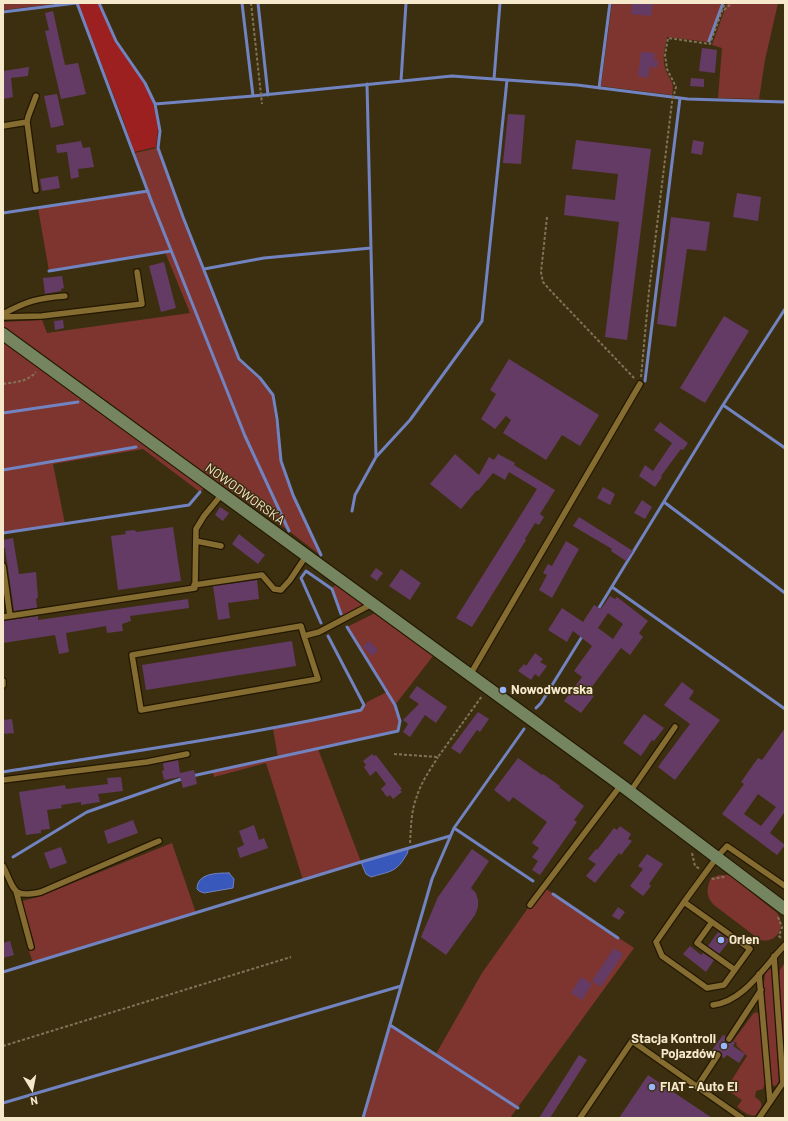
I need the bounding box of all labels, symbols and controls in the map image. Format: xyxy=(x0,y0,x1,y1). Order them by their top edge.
street label: NOWODWORSKA xyxy=(202,460,288,528)
place label: Nowodworska xyxy=(511,682,593,698)
marker: Nowodworska xyxy=(498,685,508,695)
place label: Orlen xyxy=(729,932,759,948)
marker: Orlen xyxy=(716,935,726,945)
place label: Stacja Kontroli Pojazdów xyxy=(631,1031,716,1062)
marker: Stacja Kontroli Pojazdów xyxy=(719,1041,729,1051)
north arrow xyxy=(12,1069,52,1109)
place label: FIAT - Auto El xyxy=(660,1079,738,1095)
marker: FIAT - Auto El xyxy=(647,1082,657,1092)
text: N xyxy=(29,1094,39,1108)

